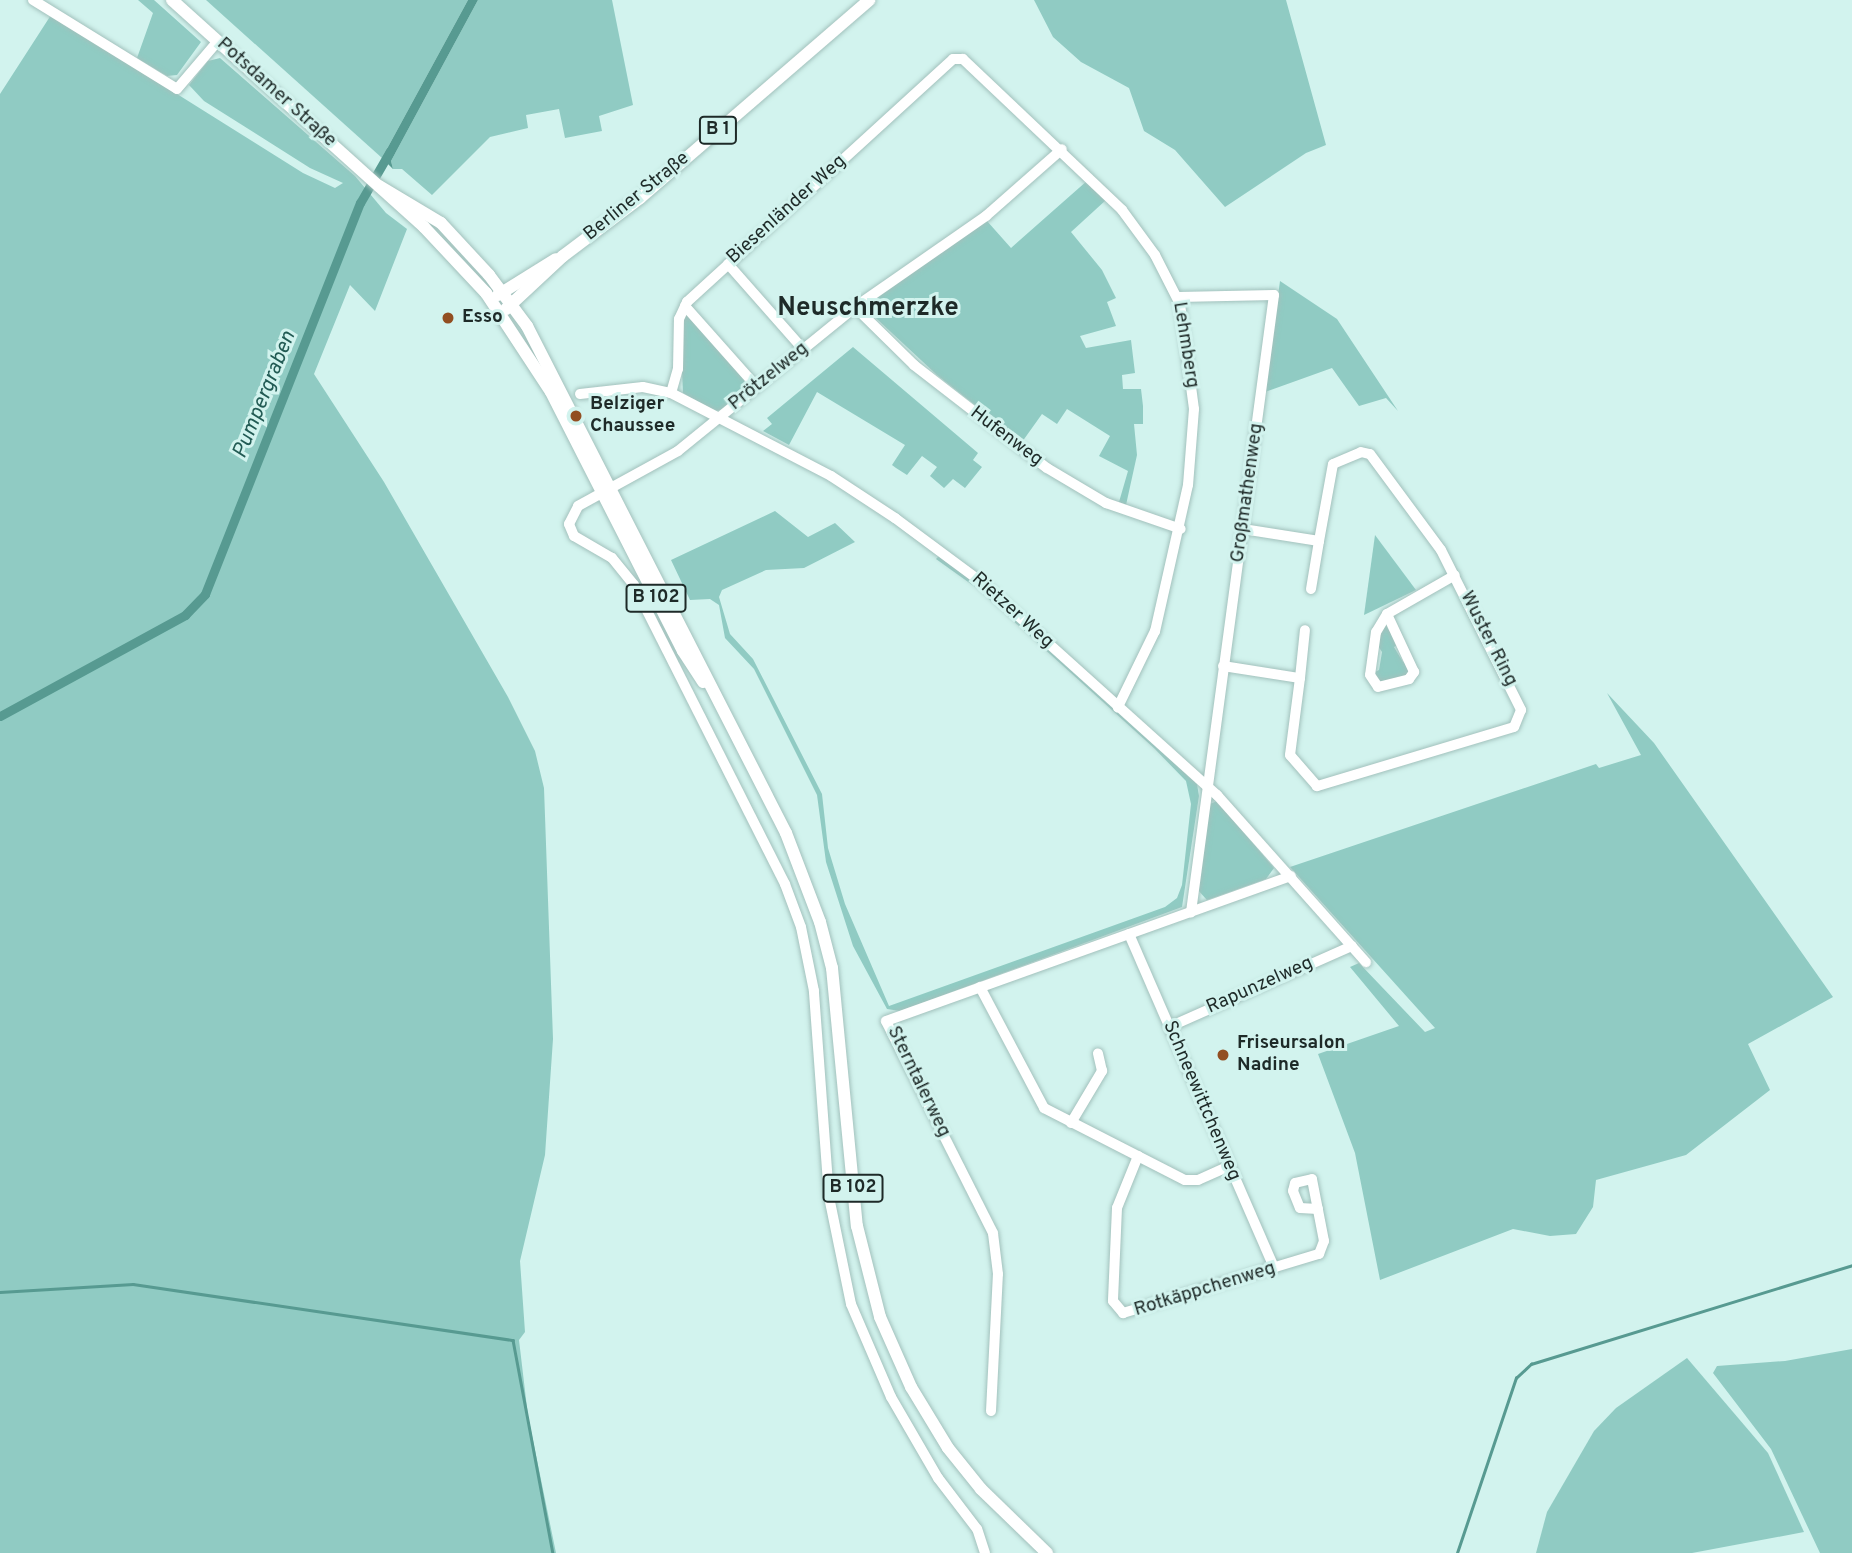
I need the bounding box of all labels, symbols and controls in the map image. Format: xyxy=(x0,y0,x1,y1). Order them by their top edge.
street label: Potsdamer Straße xyxy=(211,33,341,153)
road number: B 1 xyxy=(699,116,737,145)
street label: Berliner Straße xyxy=(580,148,694,246)
street label: Biesenländer Weg xyxy=(723,150,851,270)
district label: Neuschmerzke xyxy=(777,293,959,325)
street label: Lehmberg xyxy=(1167,300,1203,390)
place label: Esso xyxy=(462,307,503,329)
marker: Esso xyxy=(440,310,456,326)
water label: Pumpergraben xyxy=(228,328,302,462)
street label: Prötzelweg xyxy=(725,338,813,416)
place label: Belziger Chaussee xyxy=(590,394,675,438)
street label: Hufenweg xyxy=(965,402,1047,472)
marker: Belziger Chaussee xyxy=(568,408,584,424)
street label: Großmathenweg xyxy=(1227,422,1269,564)
street label: Rietzer Weg xyxy=(966,568,1058,654)
road number: B 102 xyxy=(624,584,688,612)
street label: Wuster Ring xyxy=(1454,588,1522,690)
street label: Rapunzelweg xyxy=(1203,952,1317,1020)
street label: Schneewittchenweg xyxy=(1157,1018,1245,1184)
street label: Sterntalerweg xyxy=(881,1023,955,1141)
place label: Friseursalon Nadine xyxy=(1237,1033,1346,1077)
marker: Friseursalon Nadine xyxy=(1215,1047,1231,1063)
road number: B 102 xyxy=(822,1174,884,1203)
street label: Rotkäppchenweg xyxy=(1132,1258,1278,1322)

